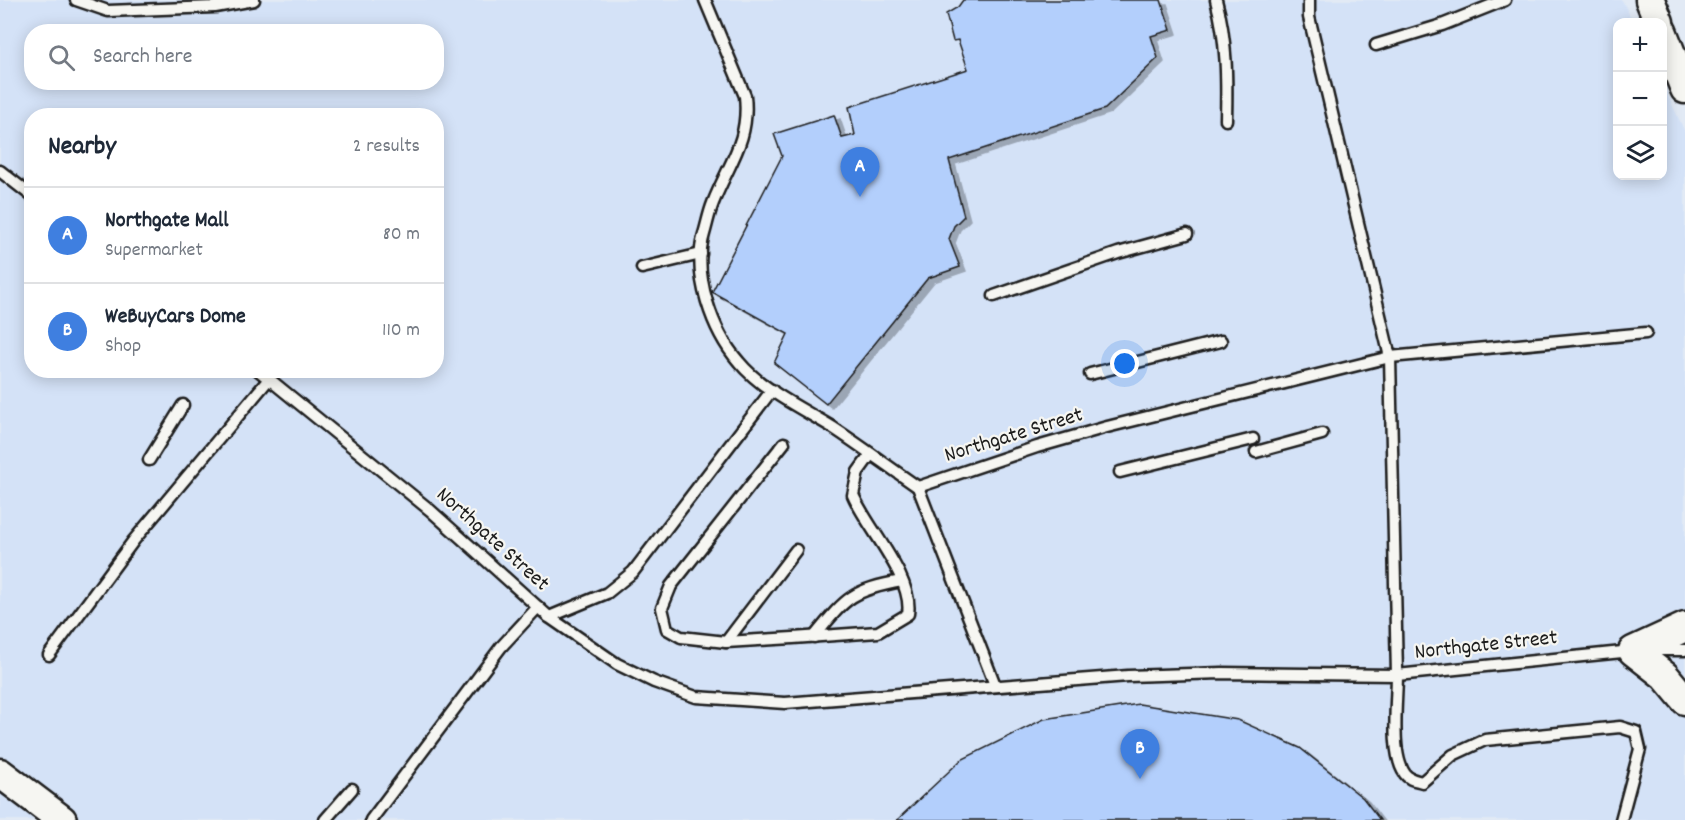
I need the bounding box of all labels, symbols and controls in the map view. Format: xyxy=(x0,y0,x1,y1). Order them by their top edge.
map controls xyxy=(1613,18,1667,180)
button: + xyxy=(1613,18,1667,72)
search box xyxy=(24,24,444,90)
icon: search xyxy=(45,41,78,74)
text: Search here xyxy=(93,42,192,73)
button: − xyxy=(1613,72,1667,126)
button: layers xyxy=(1613,126,1667,180)
text: Nearby xyxy=(48,129,116,166)
text: 2 results xyxy=(353,133,420,161)
pin: A xyxy=(840,148,880,197)
text: Northgate Mall xyxy=(105,206,229,237)
text: A xyxy=(62,221,73,249)
text: 80 m xyxy=(383,221,420,249)
text: Supermarket xyxy=(105,237,203,265)
text: WeBuyCars Dome xyxy=(105,302,246,333)
text: B xyxy=(63,317,72,345)
text: 110 m xyxy=(382,317,420,345)
text: Shop xyxy=(105,333,141,361)
your location xyxy=(1110,349,1139,378)
street label: Northgate Street xyxy=(941,400,1087,472)
street label: Northgate Street xyxy=(428,481,556,599)
street label: Northgate Street xyxy=(1413,623,1559,669)
pin: B xyxy=(1120,730,1160,779)

